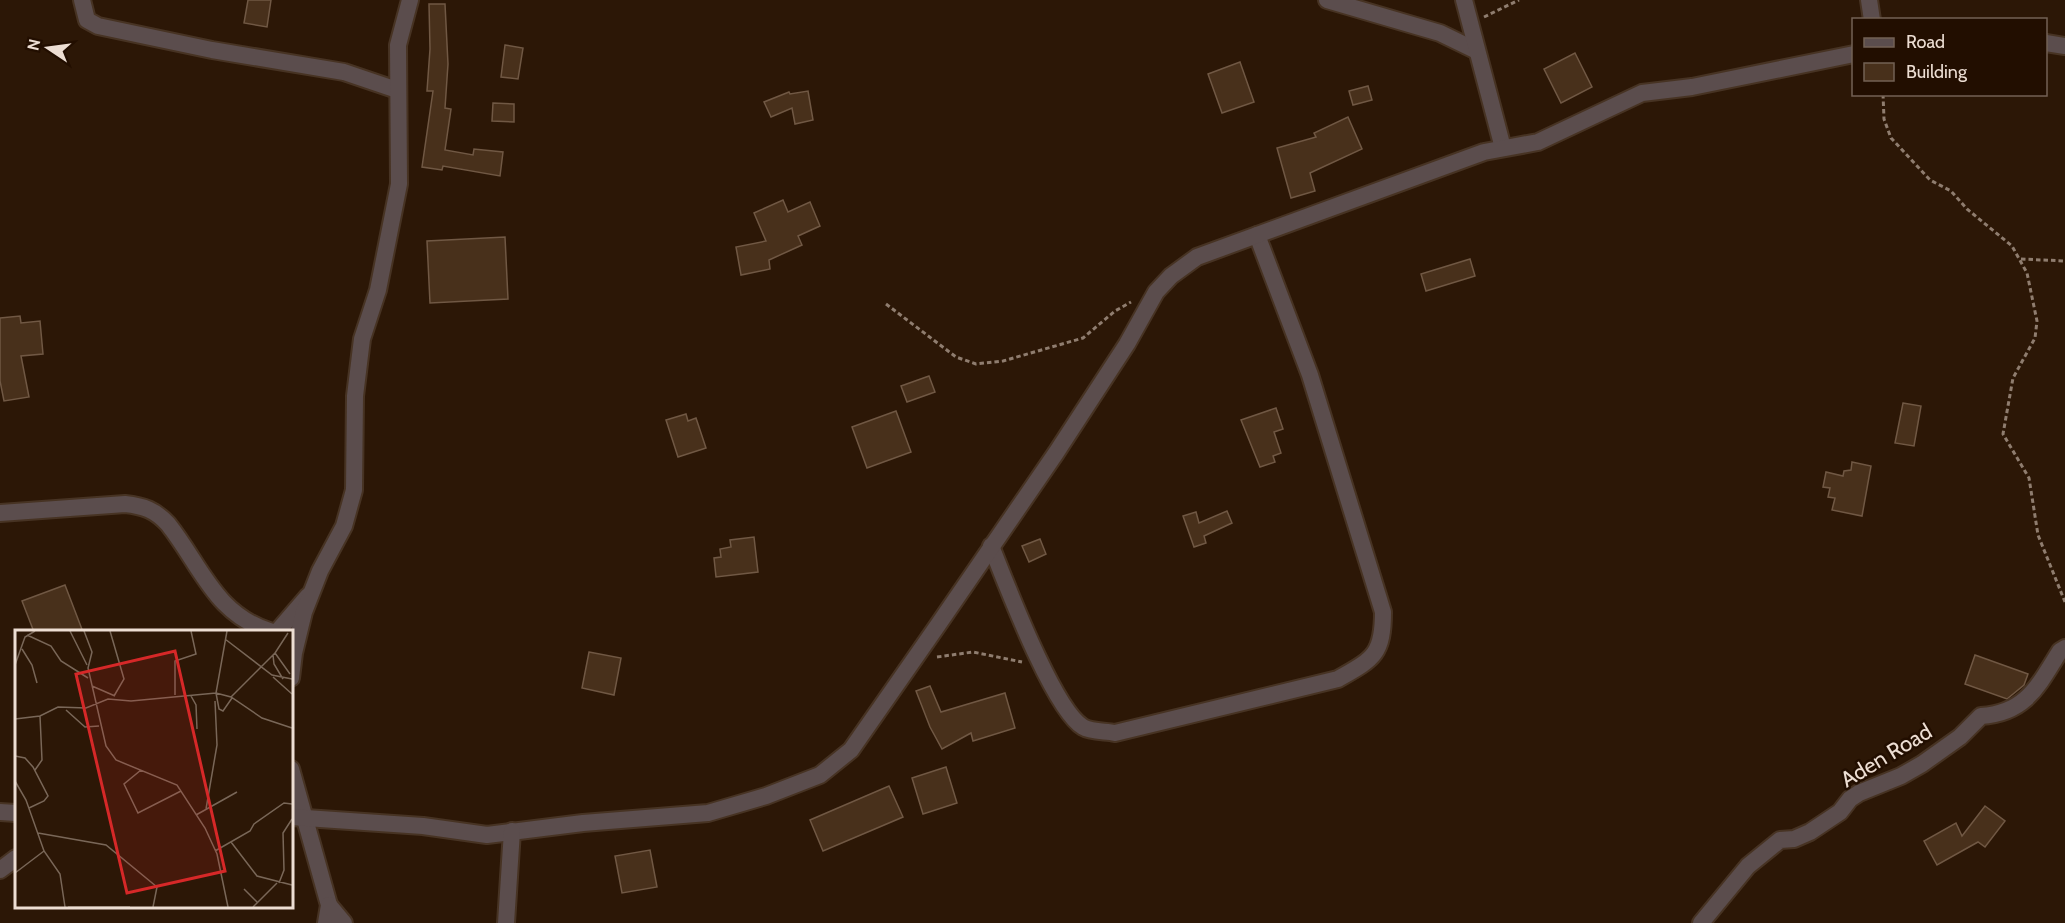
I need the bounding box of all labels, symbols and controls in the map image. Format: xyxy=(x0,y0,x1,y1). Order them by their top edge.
north arrow xyxy=(18,18,78,78)
legend xyxy=(1852,18,2047,96)
text: Road xyxy=(1906,31,1945,53)
text: N xyxy=(23,37,44,52)
text: Building xyxy=(1906,61,1968,83)
inset map xyxy=(15,630,292,908)
street label: Aden Road xyxy=(1836,718,1937,793)

